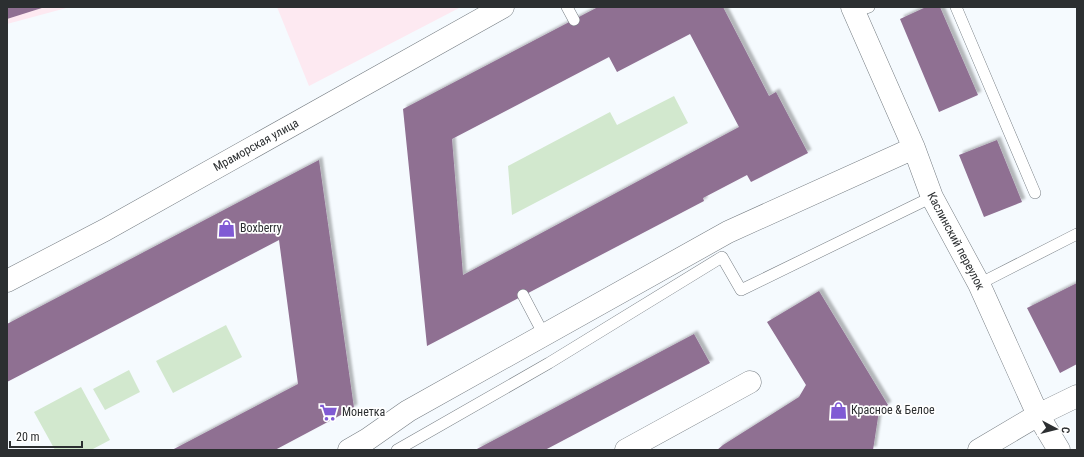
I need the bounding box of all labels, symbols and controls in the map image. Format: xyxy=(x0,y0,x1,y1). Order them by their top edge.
street label: Мраморская улица xyxy=(211,116,301,174)
street label: Каслинский переулок xyxy=(924,190,988,292)
shop icon: Boxberry xyxy=(217,218,237,238)
place label: Boxberry xyxy=(240,221,282,235)
shop icon: Красное & Белое xyxy=(828,400,848,420)
supermarket icon: Монетка xyxy=(319,402,339,422)
place label: Красное & Белое xyxy=(851,403,935,417)
place label: Монетка xyxy=(342,405,386,419)
north arrow xyxy=(1036,409,1076,449)
scale bar xyxy=(10,423,82,449)
text: С xyxy=(1059,426,1072,434)
text: 20 m xyxy=(16,430,40,444)

